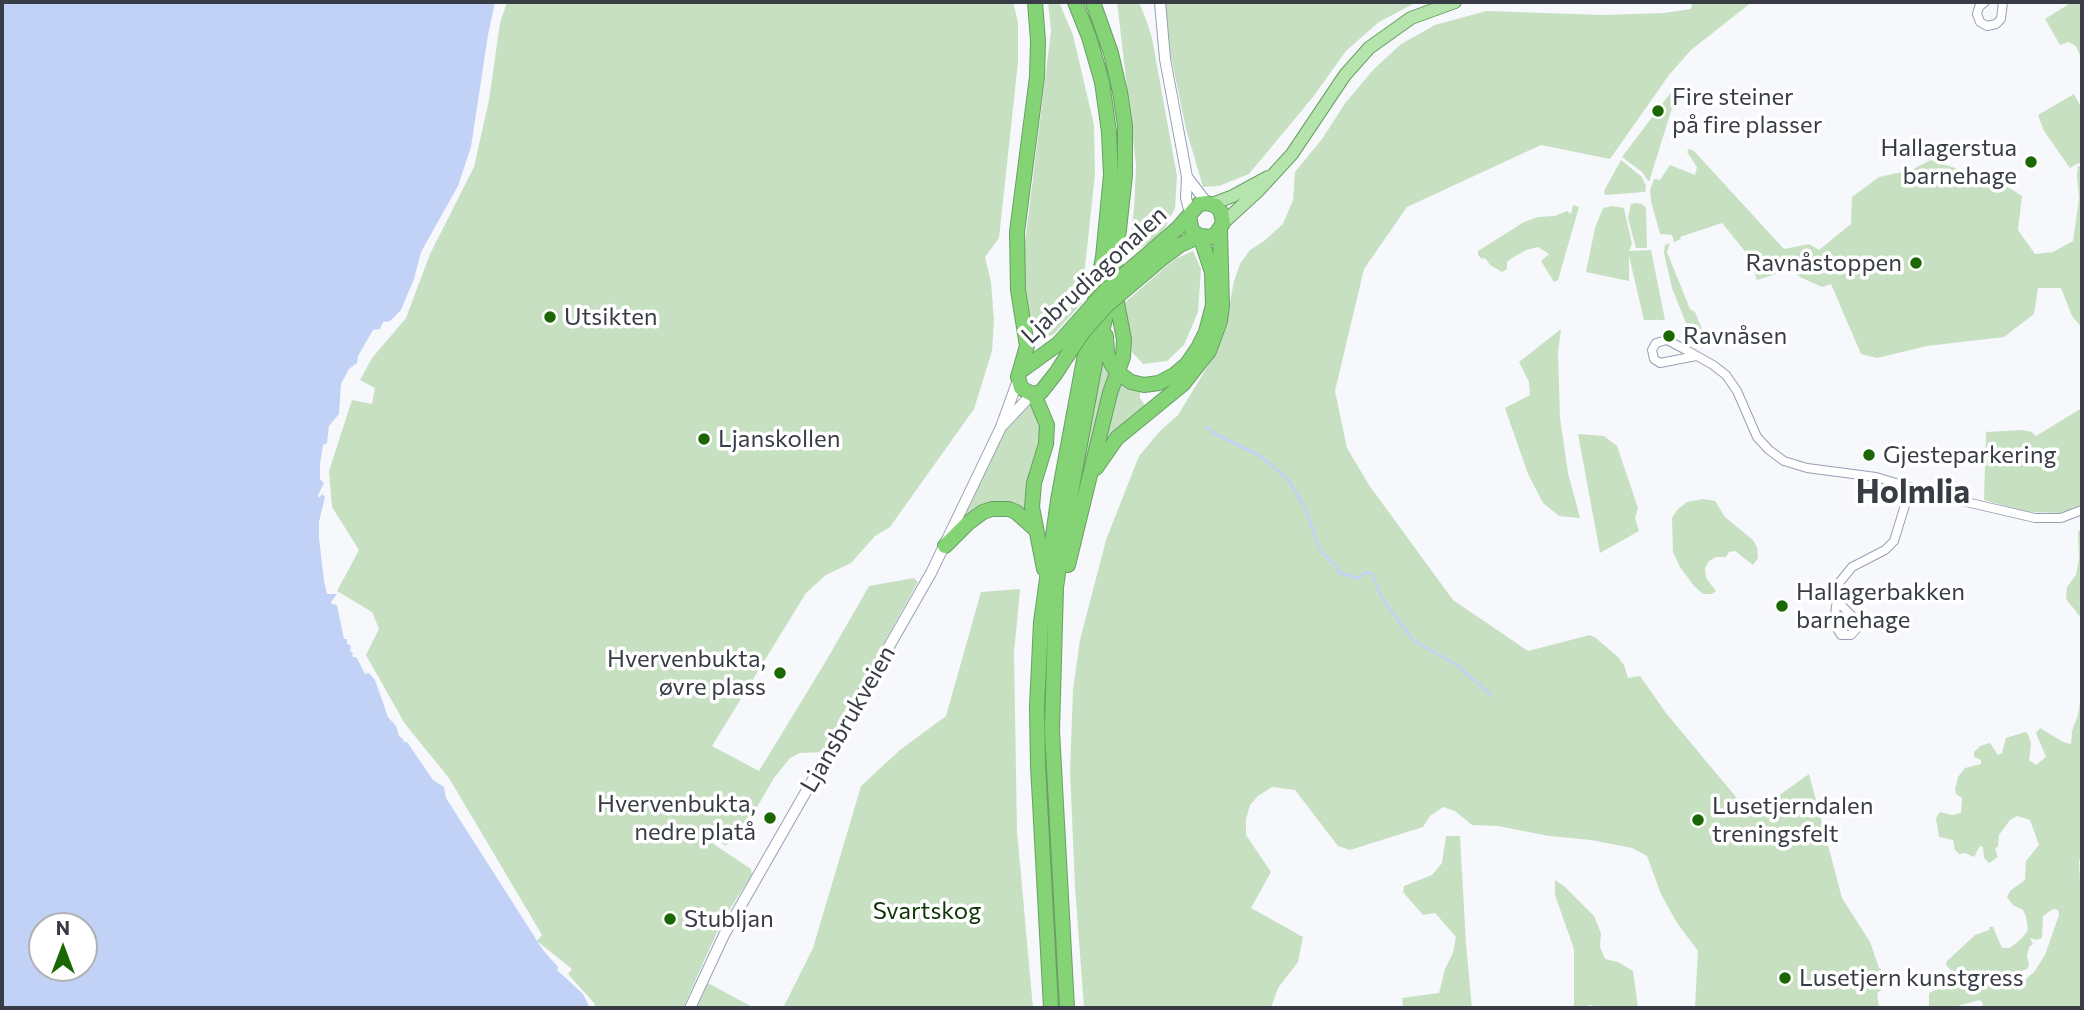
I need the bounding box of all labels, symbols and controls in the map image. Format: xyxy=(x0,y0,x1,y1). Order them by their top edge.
place label: Fire steiner på fire plasser xyxy=(1672,83,1822,139)
marker: Fire steiner på fire plasser xyxy=(1650,103,1666,119)
place label: Hallagerstua barnehage xyxy=(1880,134,2017,190)
marker: Hallagerstua barnehage xyxy=(2023,154,2039,170)
street label: Ljabrudiagonalen xyxy=(1015,200,1173,350)
place label: Ravnåstoppen xyxy=(1746,249,1902,277)
marker: Ravnåstoppen xyxy=(1908,255,1924,271)
place label: Utsikten xyxy=(564,303,658,331)
marker: Utsikten xyxy=(542,309,558,325)
place label: Ravnåsen xyxy=(1683,322,1787,350)
marker: Ravnåsen xyxy=(1661,328,1677,344)
place label: Ljanskollen xyxy=(718,425,840,453)
marker: Ljanskollen xyxy=(696,431,712,447)
place label: Gjesteparkering xyxy=(1883,441,2057,469)
marker: Gjesteparkering xyxy=(1861,447,1877,463)
district label: Holmlia xyxy=(1856,473,1970,511)
place label: Hallagerbakken barnehage xyxy=(1796,578,1965,634)
marker: Hallagerbakken barnehage xyxy=(1774,598,1790,614)
street label: Ljansbrukveien xyxy=(794,641,902,797)
place label: Hvervenbukta, øvre plass xyxy=(607,645,766,701)
marker: Hvervenbukta, øvre plass xyxy=(772,665,788,681)
place label: Hvervenbukta, nedre platå xyxy=(597,790,756,846)
place label: Lusetjerndalen treningsfelt xyxy=(1712,792,1873,848)
marker: Hvervenbukta, nedre platå xyxy=(762,810,778,826)
marker: Lusetjerndalen treningsfelt xyxy=(1690,812,1706,828)
park label: Svartskog xyxy=(873,897,981,925)
place label: Stubljan xyxy=(684,905,774,933)
marker: Stubljan xyxy=(662,911,678,927)
north arrow xyxy=(28,912,98,982)
text: N xyxy=(56,916,70,939)
place label: Lusetjern kunstgress xyxy=(1799,964,2024,992)
marker: Lusetjern kunstgress xyxy=(1777,970,1793,986)

